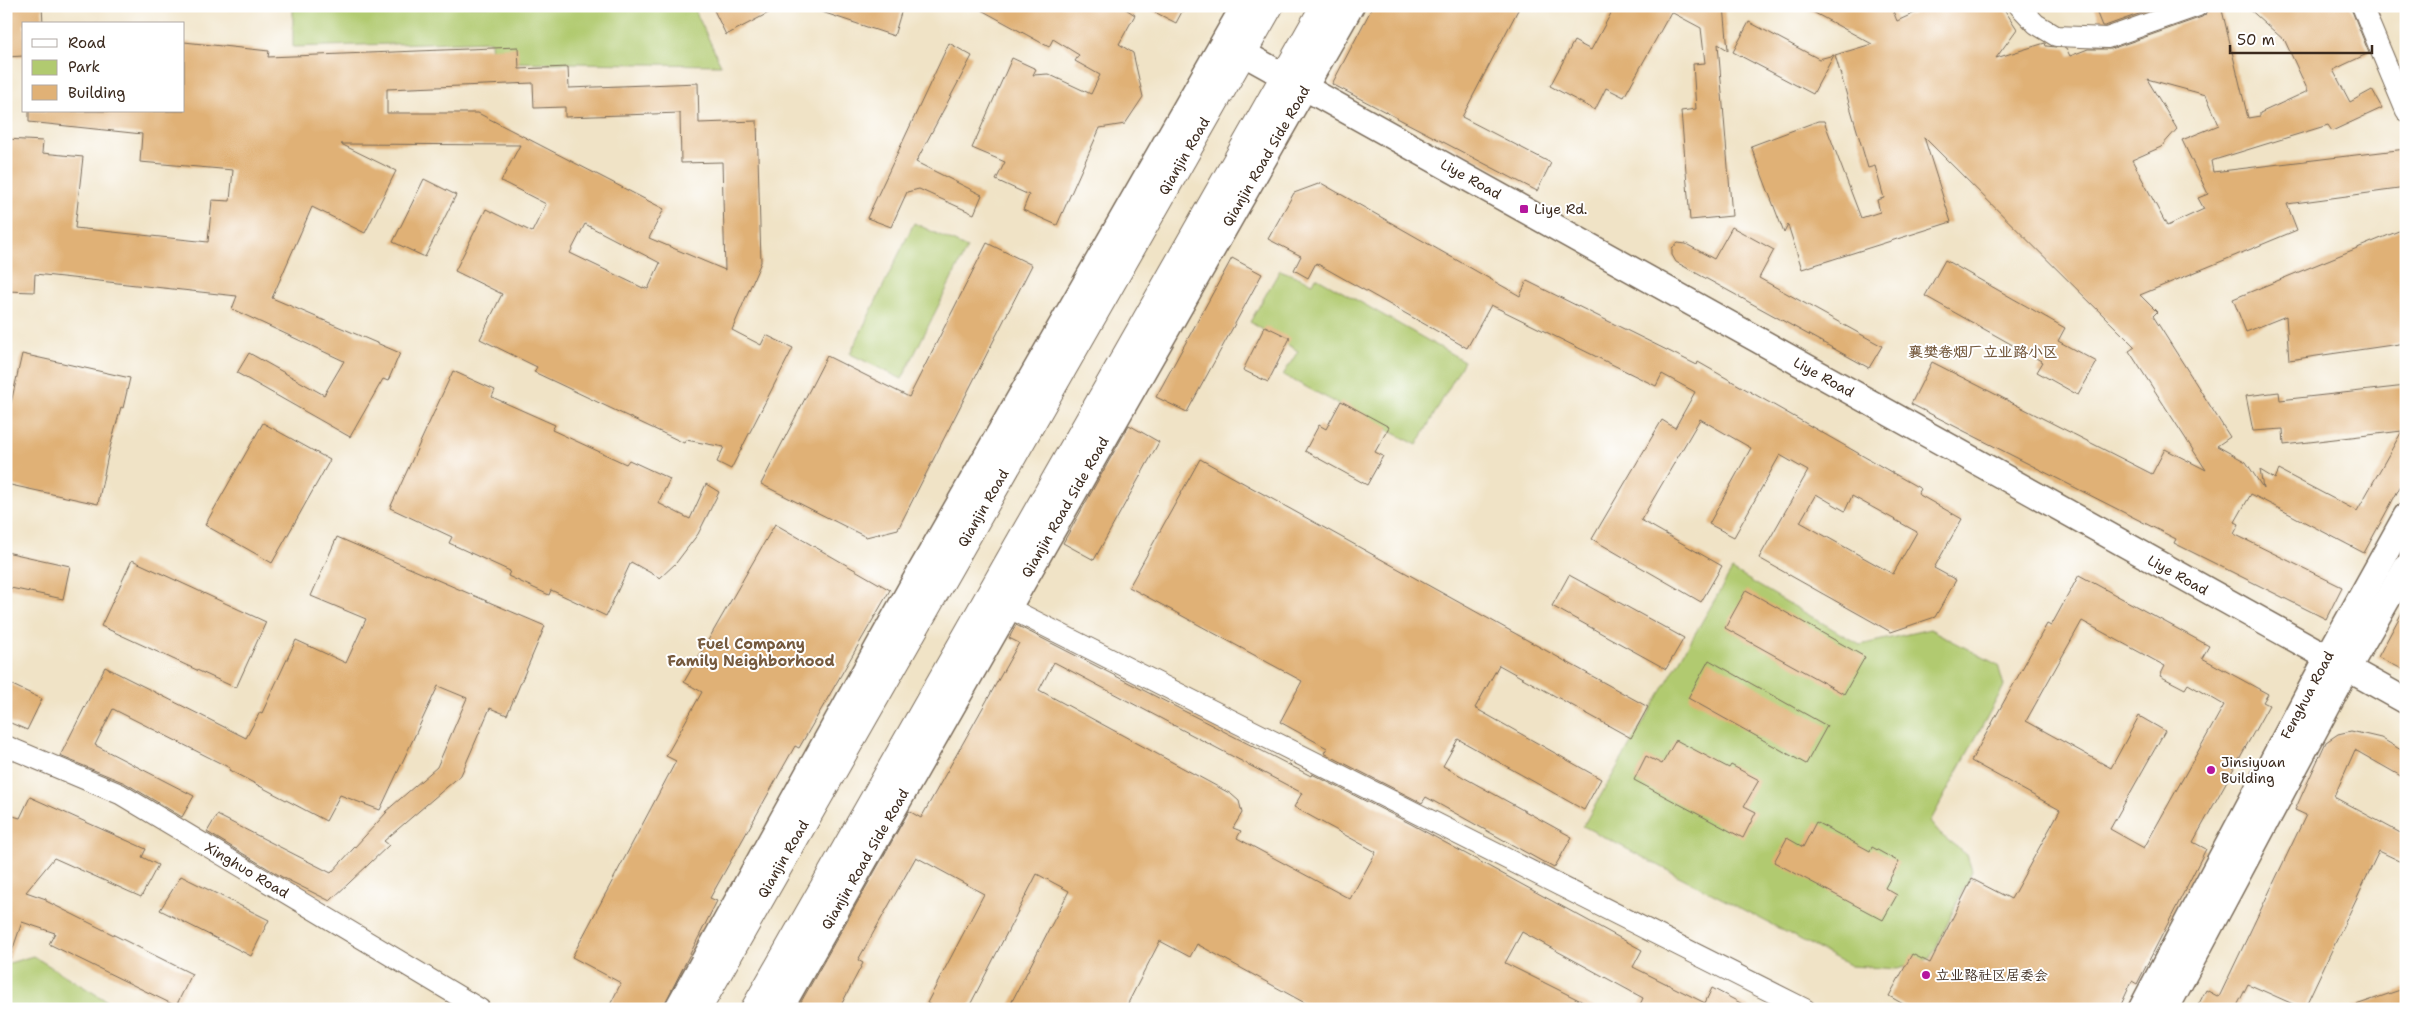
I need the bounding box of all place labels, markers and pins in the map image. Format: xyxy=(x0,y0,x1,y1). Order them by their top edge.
place label: Liye Rd. xyxy=(1534,200,1587,218)
marker: Liye Rd. xyxy=(1518,203,1530,215)
place label: Jinsiyuan Building xyxy=(2221,753,2286,787)
marker: Jinsiyuan Building xyxy=(2205,764,2217,776)
place label: 立业路社区居委会 xyxy=(1936,966,2048,984)
marker: 立业路社区居委会 xyxy=(1920,969,1932,981)

